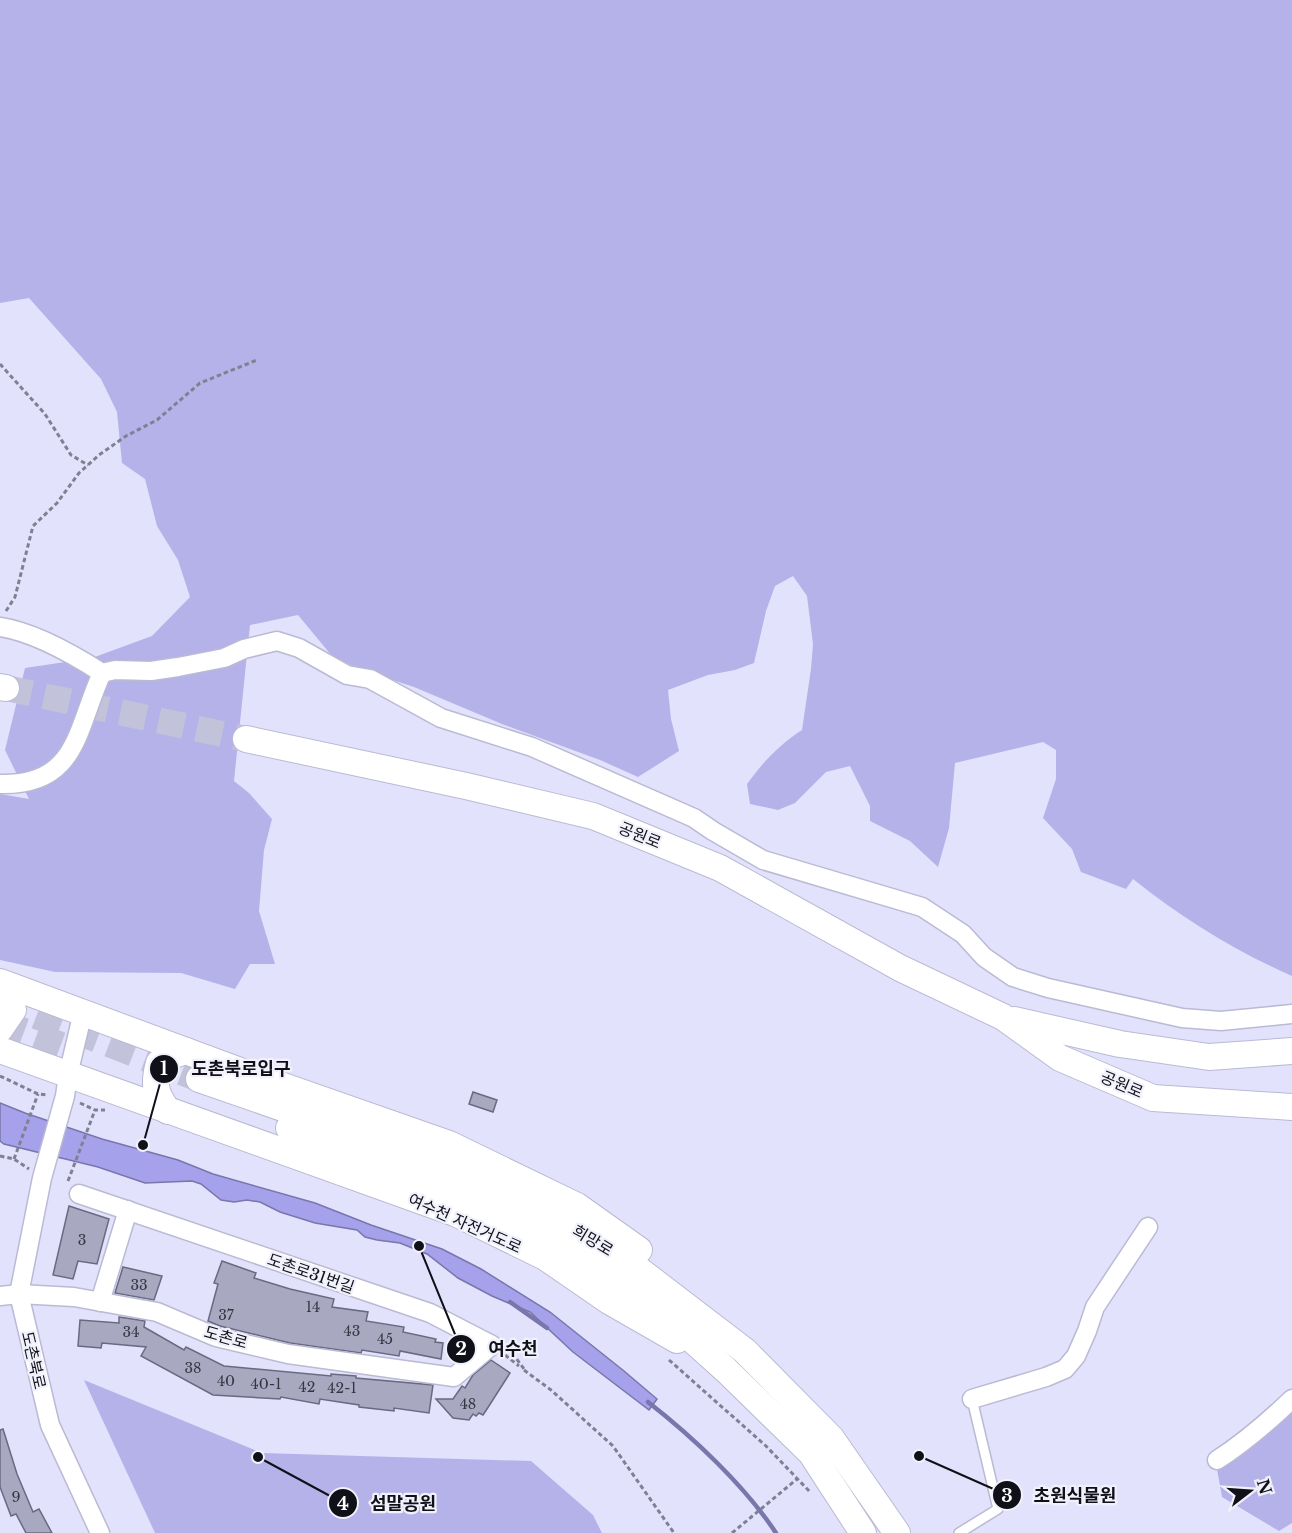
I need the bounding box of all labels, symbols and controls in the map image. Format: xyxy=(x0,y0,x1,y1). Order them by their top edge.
street label: 공원로 xyxy=(616,817,664,853)
callout: 도촌북로입구 xyxy=(149,1051,303,1087)
text: 1 xyxy=(160,1058,168,1080)
text: 도촌북로입구 xyxy=(191,1058,291,1080)
street label: 공원로 xyxy=(1098,1066,1146,1102)
street label: 여수천 자전거도로 xyxy=(405,1189,525,1257)
street label: 희망로 xyxy=(569,1220,617,1260)
house number: 3 xyxy=(78,1231,86,1249)
street label: 도촌로31번길 xyxy=(265,1249,357,1297)
house number: 33 xyxy=(130,1276,148,1294)
house number: 14 xyxy=(306,1298,320,1316)
house number: 37 xyxy=(218,1306,235,1324)
street label: 도촌로 xyxy=(202,1321,250,1353)
house number: 43 xyxy=(344,1322,360,1340)
house number: 34 xyxy=(123,1323,139,1341)
street label: 도촌북로 xyxy=(18,1329,50,1391)
house number: 45 xyxy=(377,1330,393,1348)
callout: 여수천 xyxy=(446,1331,550,1367)
text: 2 xyxy=(455,1338,467,1360)
text: 여수천 xyxy=(488,1338,538,1360)
house number: 38 xyxy=(184,1359,202,1377)
house number: 40 xyxy=(217,1372,235,1390)
house number: 40-1 xyxy=(251,1375,281,1393)
house number: 42 xyxy=(299,1378,315,1396)
house number: 42-1 xyxy=(327,1379,357,1397)
house number: 48 xyxy=(460,1395,476,1413)
north arrow xyxy=(1220,1461,1280,1521)
text: N xyxy=(1253,1476,1276,1497)
callout: 초원식물원 xyxy=(992,1477,1129,1513)
callout: 섬말공원 xyxy=(328,1485,448,1521)
text: 3 xyxy=(1001,1485,1013,1507)
text: 초원식물원 xyxy=(1034,1485,1116,1507)
house number: 9 xyxy=(11,1488,21,1506)
text: 4 xyxy=(337,1493,349,1515)
text: 섬말공원 xyxy=(370,1493,436,1515)

